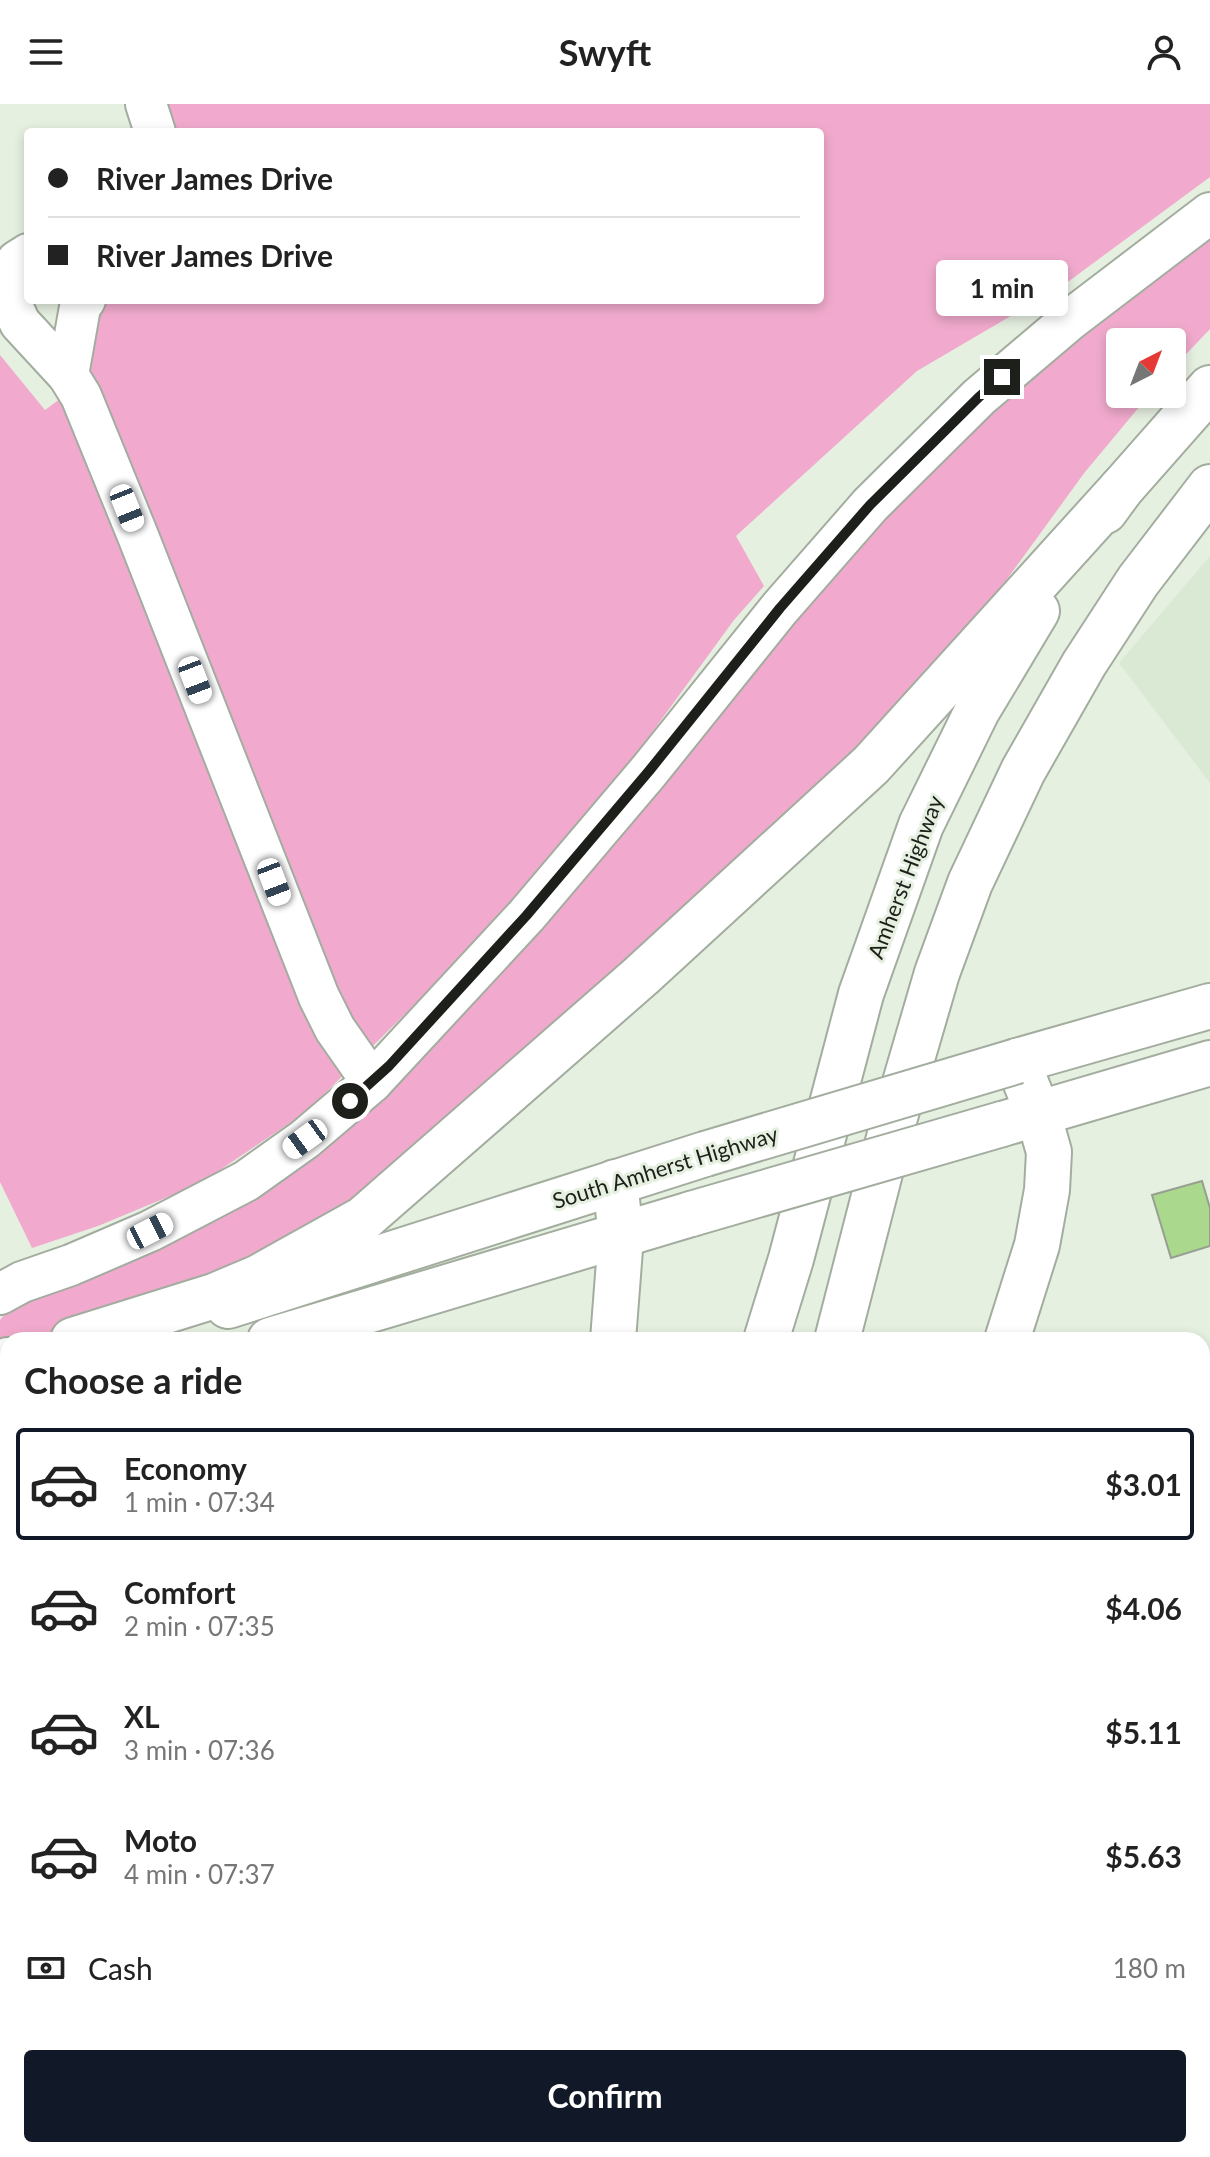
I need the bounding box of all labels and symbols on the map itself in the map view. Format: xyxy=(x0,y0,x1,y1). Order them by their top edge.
callout: 1 min xyxy=(936,261,1068,317)
north arrow xyxy=(1106,328,1186,408)
route end xyxy=(984,359,1020,395)
car xyxy=(107,481,147,535)
car xyxy=(175,653,215,707)
street label: Amherst Highway xyxy=(861,791,949,962)
car xyxy=(254,855,294,909)
route start xyxy=(332,1083,368,1119)
car xyxy=(279,1115,331,1163)
street label: South Amherst Highway xyxy=(549,1120,782,1214)
car xyxy=(123,1209,177,1253)

